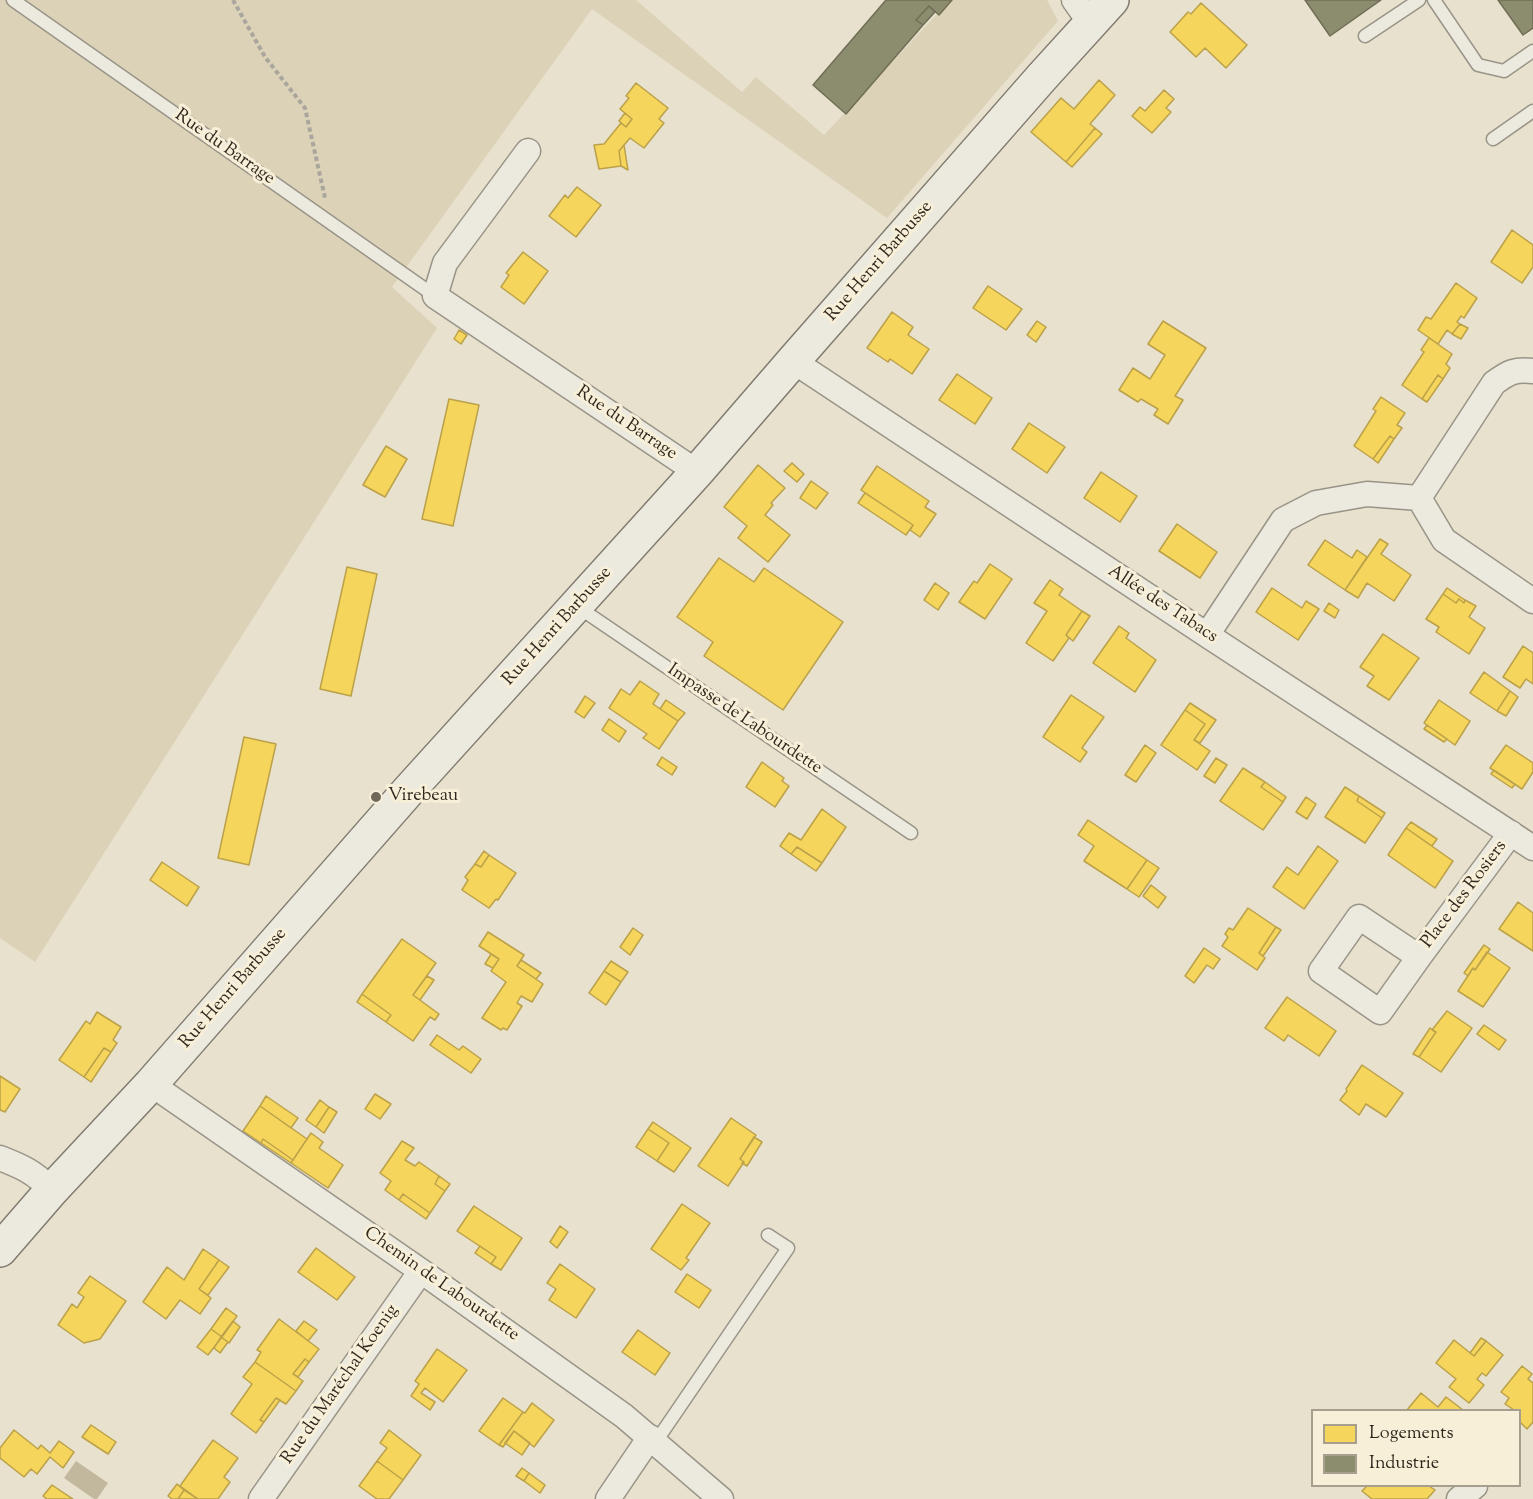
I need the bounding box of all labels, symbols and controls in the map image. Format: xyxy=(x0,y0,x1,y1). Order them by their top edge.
street label: Rue du Barrage xyxy=(170,106,278,190)
street label: Rue Henri Barbusse xyxy=(822,197,938,327)
street label: Rue du Barrage xyxy=(571,382,681,466)
street label: Allée des Tabacs xyxy=(1103,561,1221,649)
street label: Rue Henri Barbusse xyxy=(499,563,617,691)
street label: Impasse de Labourdette xyxy=(662,660,826,780)
place label: Virebeau xyxy=(388,786,458,808)
marker: Virebeau xyxy=(369,790,383,804)
street label: Place des Rosiers xyxy=(1417,837,1513,953)
street label: Rue Henri Barbusse xyxy=(176,924,292,1054)
street label: Chemin de Labourdette xyxy=(359,1223,523,1347)
street label: Rue du Maréchal Koenig xyxy=(278,1301,404,1469)
legend xyxy=(1311,1409,1521,1487)
text: Logements xyxy=(1369,1421,1454,1447)
text: Industrie xyxy=(1369,1451,1439,1477)

